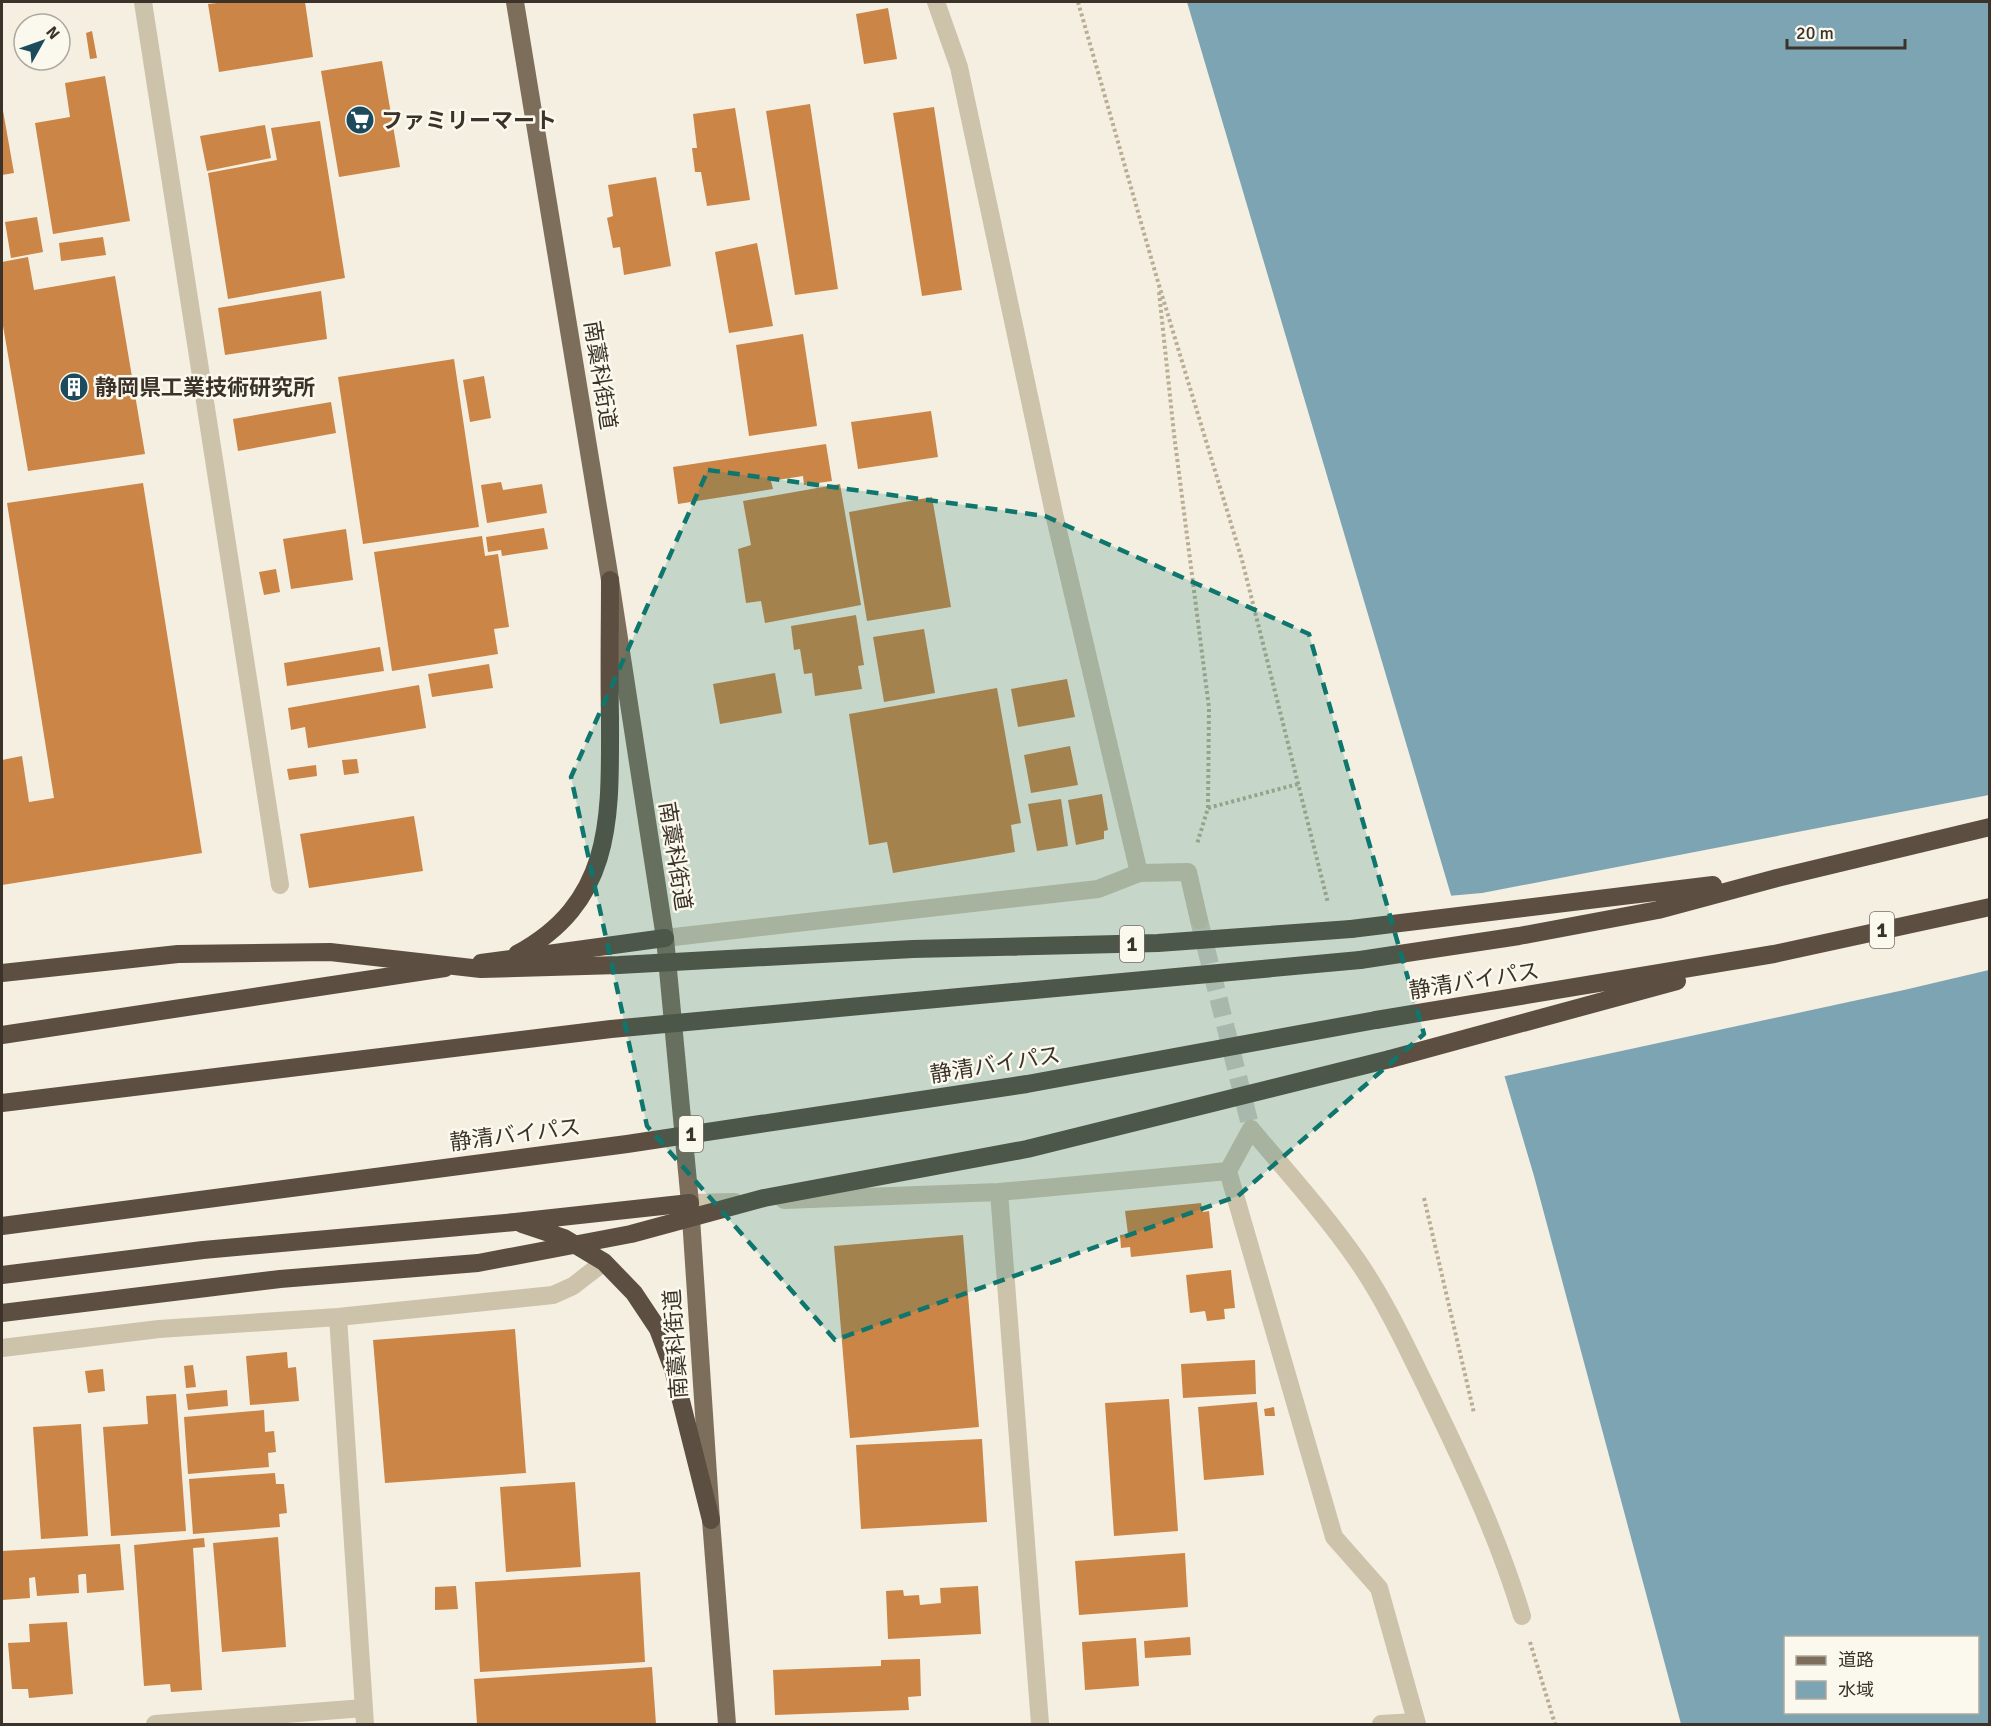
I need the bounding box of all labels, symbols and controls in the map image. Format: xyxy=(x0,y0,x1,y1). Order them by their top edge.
north arrow xyxy=(12,12,72,72)
scale bar xyxy=(1787,12,1906,50)
text: N xyxy=(41,22,64,44)
text: 20 m xyxy=(1796,22,1834,44)
supermarket icon: ファミリーマート xyxy=(344,104,376,136)
place label: ファミリーマート xyxy=(381,107,557,134)
street label: 南藁科街道 xyxy=(579,319,622,432)
building icon: 静岡県工業技術研究所 xyxy=(58,371,90,403)
place label: 静岡県工業技術研究所 xyxy=(95,374,315,401)
street label: 南藁科街道 xyxy=(654,800,697,913)
road number: 1 xyxy=(1870,912,1894,948)
road number: 1 xyxy=(1120,926,1144,962)
street label: 静清バイパス xyxy=(1407,957,1541,1004)
street label: 静清バイパス xyxy=(928,1041,1062,1088)
street label: 静清バイパス xyxy=(448,1113,582,1156)
road number: 1 xyxy=(679,1116,703,1152)
street label: 南藁科街道 xyxy=(658,1288,693,1400)
legend xyxy=(1784,1636,1979,1714)
text: 道路 xyxy=(1838,1649,1874,1671)
text: 水域 xyxy=(1838,1679,1874,1701)

